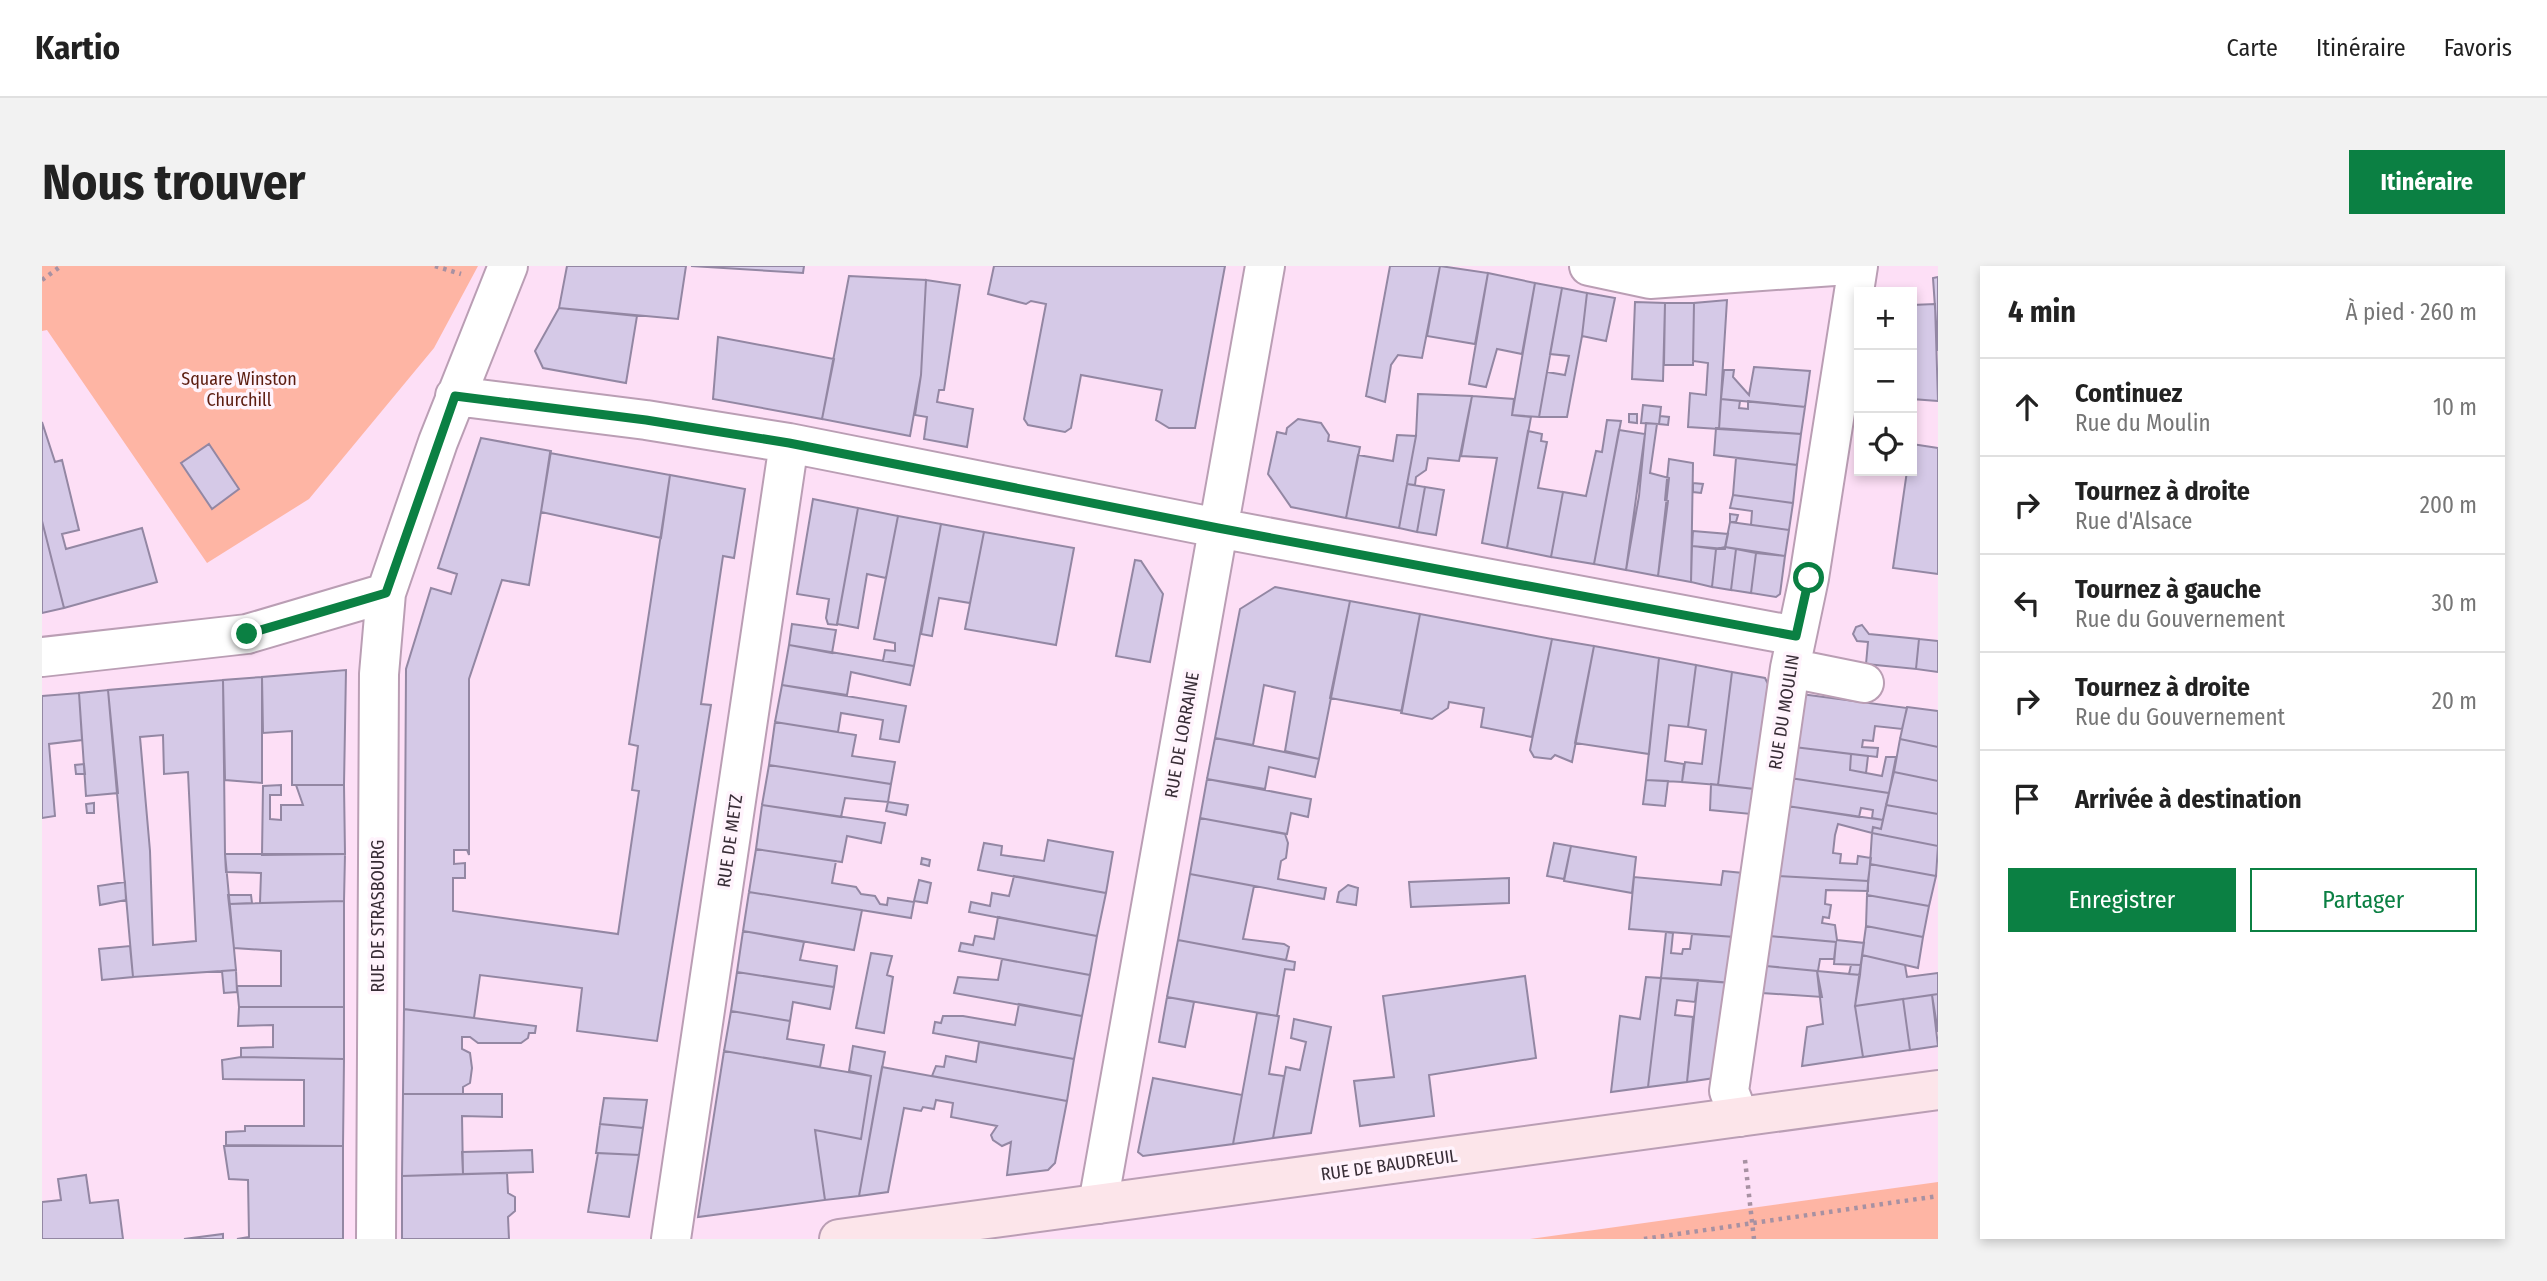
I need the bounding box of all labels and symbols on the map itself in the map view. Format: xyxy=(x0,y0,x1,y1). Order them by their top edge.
park label: Square Winston Churchill xyxy=(181,368,297,411)
route start xyxy=(1793,562,1824,593)
route end xyxy=(231,618,262,649)
street label: RUE DU MOULIN xyxy=(1764,653,1804,771)
street label: RUE DE LORRAINE xyxy=(1160,670,1204,800)
street label: RUE DE METZ xyxy=(713,793,747,889)
street label: RUE DE STRASBOURG xyxy=(367,840,389,992)
street label: RUE DE BAUDREUIL xyxy=(1319,1145,1459,1185)

